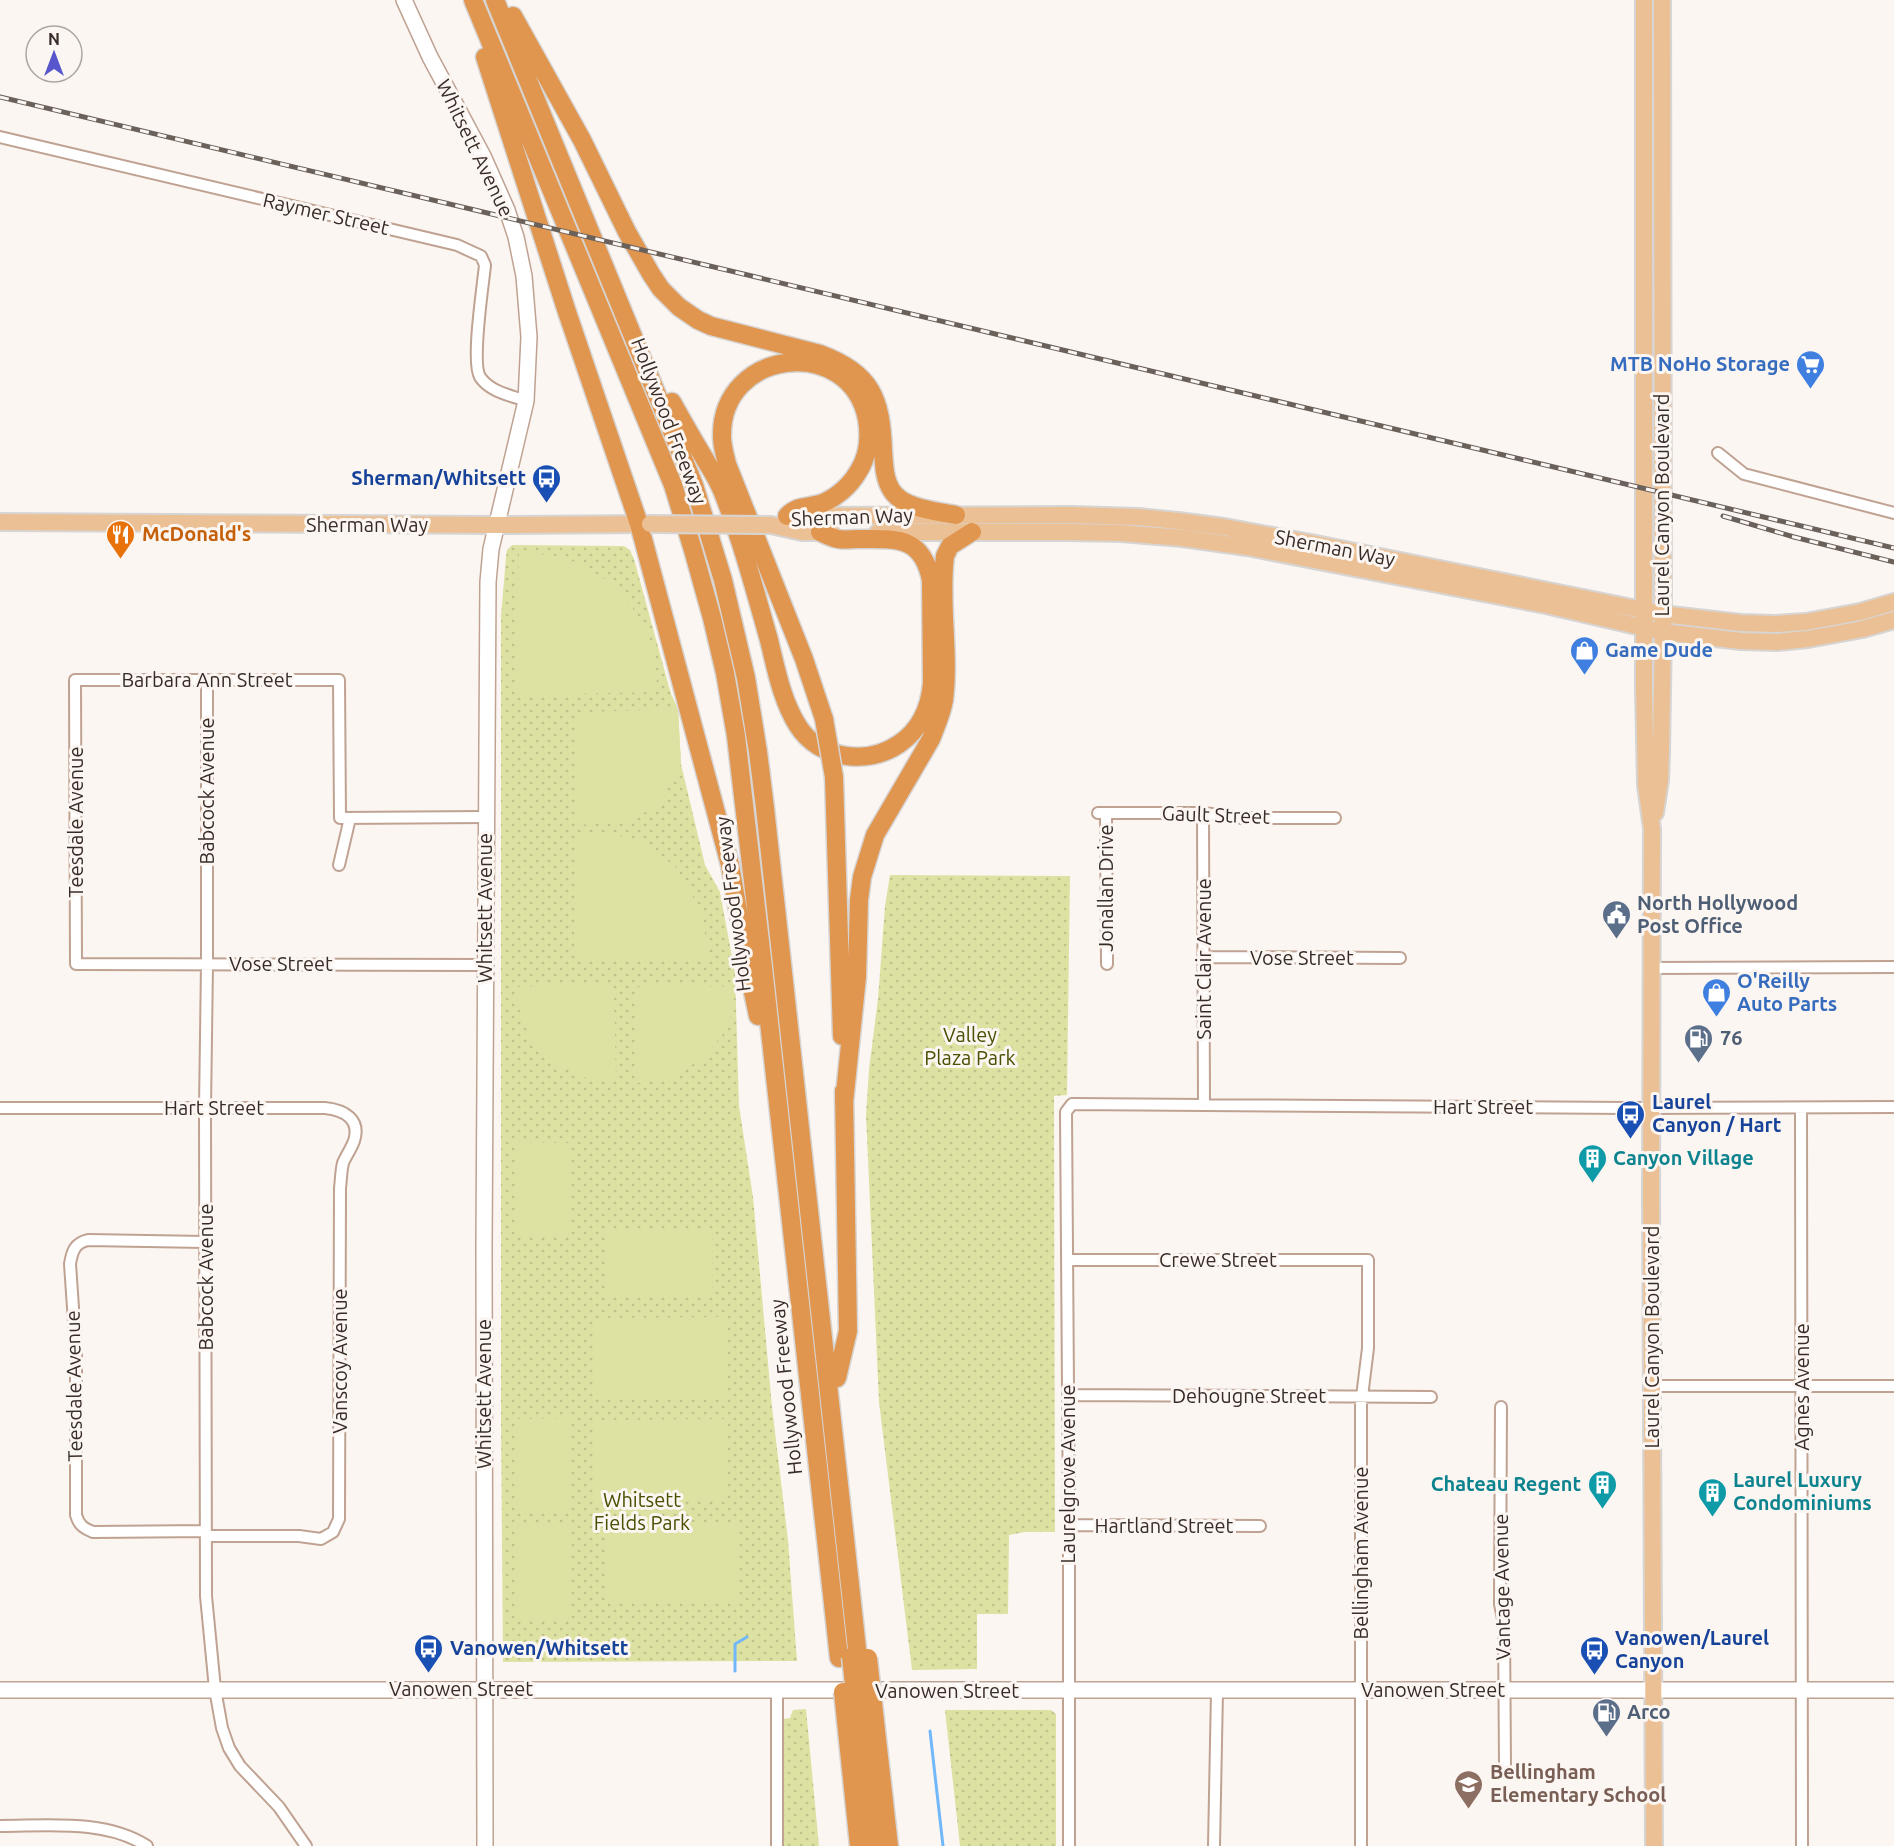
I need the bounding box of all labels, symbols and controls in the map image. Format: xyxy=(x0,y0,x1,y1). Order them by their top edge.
north arrow xyxy=(24,24,84,84)
text: N xyxy=(48,30,60,48)
street label: Whitsett Avenue xyxy=(432,75,519,220)
street label: Raymer Street xyxy=(261,188,391,239)
street label: Hollywood Freeway xyxy=(627,334,712,508)
supermarket icon: MTB NoHo Storage xyxy=(1795,348,1827,390)
place label: MTB NoHo Storage xyxy=(1610,352,1790,375)
street label: Laurel Canyon Boulevard xyxy=(1650,394,1673,616)
bus stop icon: Sherman/Whitsett xyxy=(531,462,563,504)
place label: Sherman/Whitsett xyxy=(351,466,526,489)
street label: Sherman Way xyxy=(791,503,914,530)
street label: Sherman Way xyxy=(306,513,428,536)
restaurant icon: McDonald's xyxy=(105,518,137,560)
place label: McDonald's xyxy=(142,522,251,545)
street label: Sherman Way xyxy=(1273,525,1398,571)
shop icon: Game Dude xyxy=(1568,634,1600,676)
place label: Game Dude xyxy=(1605,638,1713,661)
street label: Barbara Ann Street xyxy=(121,668,293,691)
street label: Babcock Avenue xyxy=(195,718,218,864)
street label: Teesdale Avenue xyxy=(64,746,87,898)
street label: Gault Street xyxy=(1161,801,1271,828)
street label: Hollywood Freeway xyxy=(710,815,755,993)
street label: Jonallan Drive xyxy=(1094,824,1117,952)
street label: Whitsett Avenue xyxy=(473,833,496,983)
street label: Saint Clair Avenue xyxy=(1192,878,1215,1040)
place label: North Hollywood Post Office xyxy=(1637,891,1798,937)
public building icon: North Hollywood Post Office xyxy=(1600,898,1632,940)
street label: Vose Street xyxy=(1250,946,1354,969)
street label: Vose Street xyxy=(229,952,333,975)
place label: O'Reilly Auto Parts xyxy=(1737,969,1837,1015)
shop icon: O'Reilly Auto Parts xyxy=(1700,976,1732,1018)
fuel station icon: 76 xyxy=(1683,1022,1715,1064)
park label: Valley Plaza Park xyxy=(924,1023,1016,1069)
place label: 76 xyxy=(1720,1026,1743,1049)
place label: Laurel Canyon / Hart xyxy=(1652,1090,1782,1136)
street label: Hart Street xyxy=(1433,1095,1533,1118)
street label: Hart Street xyxy=(164,1096,264,1119)
bus stop icon: Laurel Canyon / Hart xyxy=(1615,1098,1647,1140)
building icon: Canyon Village xyxy=(1576,1142,1608,1184)
place label: Canyon Village xyxy=(1613,1146,1754,1169)
street label: Babcock Avenue xyxy=(194,1204,217,1350)
street label: Laurel Canyon Boulevard xyxy=(1640,1226,1663,1448)
street label: Crewe Street xyxy=(1159,1248,1277,1271)
street label: Vanscoy Avenue xyxy=(328,1288,351,1434)
street label: Hollywood Freeway xyxy=(765,1298,806,1476)
street label: Teesdale Avenue xyxy=(61,1310,86,1462)
street label: Whitsett Avenue xyxy=(472,1319,495,1469)
street label: Agnes Avenue xyxy=(1790,1323,1813,1451)
street label: Laurelgrove Avenue xyxy=(1056,1384,1079,1564)
street label: Dehougne Street xyxy=(1172,1384,1326,1407)
street label: Bellingham Avenue xyxy=(1349,1467,1372,1639)
building icon: Chateau Regent xyxy=(1586,1468,1618,1510)
place label: Laurel Luxury Condominiums xyxy=(1733,1468,1872,1514)
place label: Chateau Regent xyxy=(1431,1472,1581,1495)
building icon: Laurel Luxury Condominiums xyxy=(1696,1476,1728,1518)
park label: Whitsett Fields Park xyxy=(594,1488,690,1534)
street label: Vantage Avenue xyxy=(1489,1513,1514,1661)
street label: Hartland Street xyxy=(1095,1514,1234,1537)
place label: Vanowen/Laurel Canyon xyxy=(1615,1626,1769,1672)
bus stop icon: Vanowen/Whitsett xyxy=(413,1632,445,1674)
bus stop icon: Vanowen/Laurel Canyon xyxy=(1578,1634,1610,1676)
place label: Vanowen/Whitsett xyxy=(450,1636,629,1659)
street label: Vanowen Street xyxy=(389,1677,533,1700)
street label: Vanowen Street xyxy=(1361,1678,1505,1701)
street label: Vanowen Street xyxy=(875,1679,1019,1702)
fuel station icon: Arco xyxy=(1590,1696,1622,1738)
place label: Arco xyxy=(1627,1700,1671,1723)
place label: Bellingham Elementary School xyxy=(1490,1760,1666,1806)
school or university icon: Bellingham Elementary School xyxy=(1453,1768,1485,1810)

